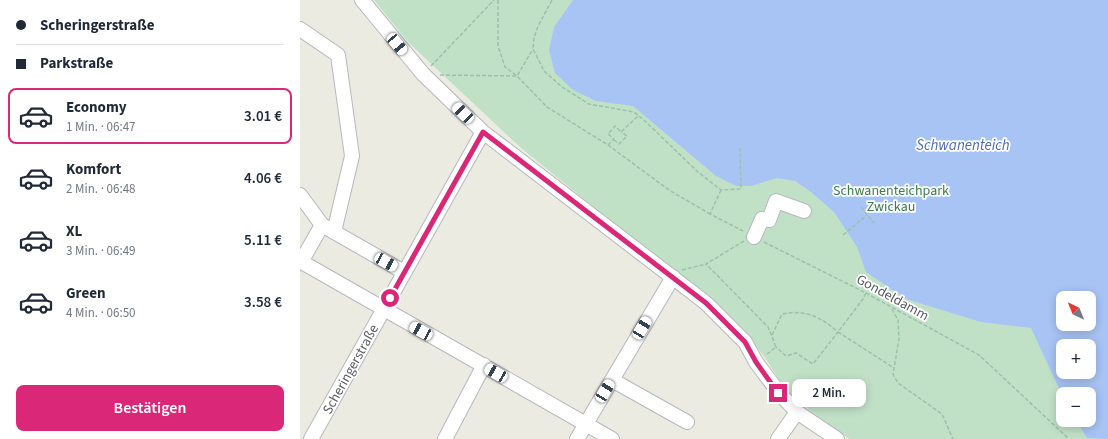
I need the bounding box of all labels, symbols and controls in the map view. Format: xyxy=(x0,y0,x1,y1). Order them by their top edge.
text: Scheringerstraße xyxy=(40,15,155,36)
car xyxy=(385,31,409,57)
text: Parkstraße xyxy=(40,53,113,74)
text: Economy xyxy=(66,97,127,118)
icon: car xyxy=(18,98,54,134)
car xyxy=(450,100,476,126)
text: 3.01 € xyxy=(244,106,282,127)
text: 1 Min. · 06:47 xyxy=(66,118,136,136)
water label: Schwanenteich xyxy=(916,135,1010,156)
text: Komfort xyxy=(66,159,121,180)
icon: car xyxy=(18,160,54,196)
text: 4.06 € xyxy=(244,168,282,189)
text: 2 Min. · 06:48 xyxy=(66,180,136,198)
park label: Schwanenteichpark Zwickau xyxy=(833,181,949,217)
text: XL xyxy=(66,221,82,242)
icon: car xyxy=(18,222,54,258)
text: 5.11 € xyxy=(244,230,282,251)
text: 3 Min. · 06:49 xyxy=(66,242,136,260)
car xyxy=(373,251,399,273)
street label: Gondeldamm xyxy=(853,270,932,326)
text: Green xyxy=(66,283,106,304)
icon: car xyxy=(18,284,54,320)
route start xyxy=(381,289,399,307)
north arrow xyxy=(1056,291,1096,331)
map controls xyxy=(1056,291,1096,427)
text: 3.58 € xyxy=(244,292,282,313)
text: 4 Min. · 06:50 xyxy=(66,304,136,322)
car xyxy=(631,315,653,341)
car xyxy=(408,320,434,342)
street label: Scheringerstraße xyxy=(318,321,384,418)
button: + xyxy=(1056,339,1096,379)
car xyxy=(483,362,509,384)
car xyxy=(594,378,616,404)
callout: 2 Min. xyxy=(792,379,866,407)
route end xyxy=(769,384,787,402)
text: 2 Min. xyxy=(812,384,846,402)
button: Bestätigen xyxy=(16,385,284,431)
button: − xyxy=(1056,387,1096,427)

